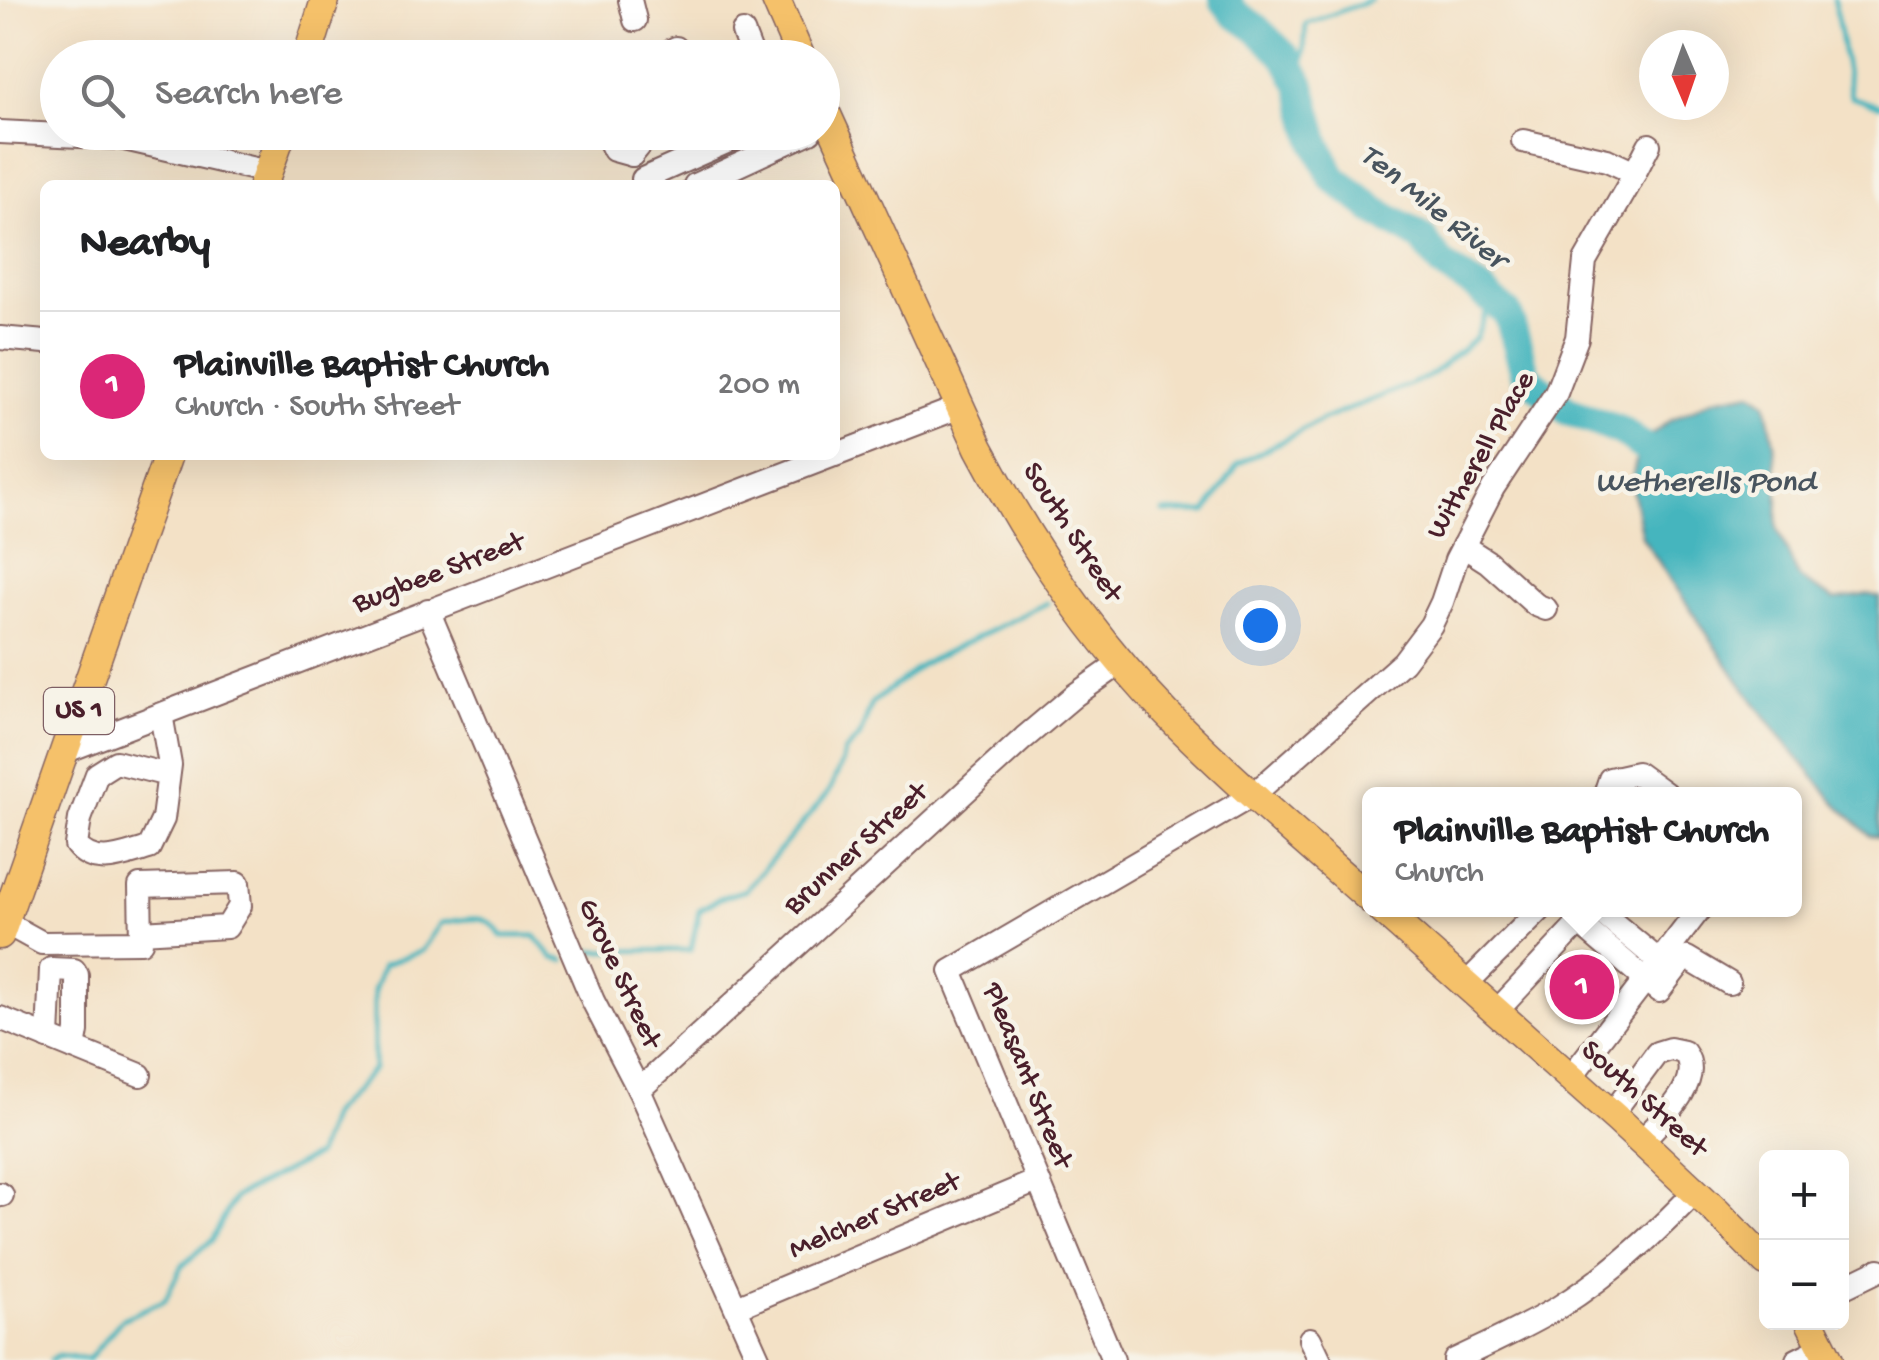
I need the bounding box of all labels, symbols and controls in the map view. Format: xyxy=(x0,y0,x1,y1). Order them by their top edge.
north arrow xyxy=(1639,30,1729,120)
search box xyxy=(40,40,840,150)
icon: search xyxy=(75,68,130,123)
text: Search here xyxy=(155,73,342,117)
water label: Ten Mile River xyxy=(1351,137,1517,282)
text: Nearby xyxy=(80,221,210,270)
text: Plainville Baptist Church xyxy=(175,345,549,389)
street label: Witherell Place xyxy=(1420,365,1544,546)
text: 1 xyxy=(106,367,119,405)
text: 200 m xyxy=(718,367,800,405)
text: Church · South Street xyxy=(175,389,459,427)
street label: South Street xyxy=(1013,457,1130,612)
water label: Wetherells Pond xyxy=(1595,465,1818,503)
street label: Bugbee Street xyxy=(348,524,532,623)
your location xyxy=(1235,600,1286,651)
road number: US 1 xyxy=(44,688,114,734)
street label: Brunner Street xyxy=(777,774,938,924)
popup xyxy=(1362,787,1802,917)
text: Plainville Baptist Church xyxy=(1395,811,1769,855)
text: Church xyxy=(1395,855,1484,893)
street label: Grove Street xyxy=(568,894,669,1057)
pin: 1 xyxy=(1550,950,1614,1024)
street label: Pleasant Street xyxy=(973,977,1080,1176)
street label: South Street xyxy=(1572,1034,1716,1168)
map controls xyxy=(1759,1150,1849,1330)
button: + xyxy=(1759,1150,1849,1240)
street label: Melcher Street xyxy=(784,1164,968,1269)
button: − xyxy=(1759,1240,1849,1330)

